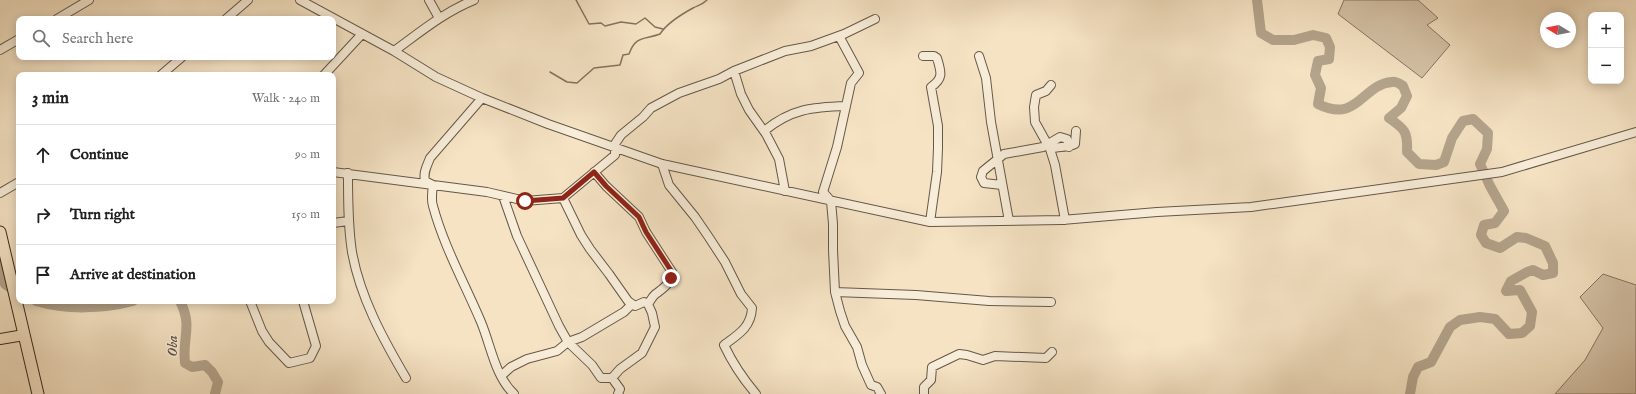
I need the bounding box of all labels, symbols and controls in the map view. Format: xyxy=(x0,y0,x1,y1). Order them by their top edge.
north arrow xyxy=(1540,12,1576,48)
map controls xyxy=(1588,12,1624,84)
button: + xyxy=(1588,12,1624,48)
search box xyxy=(16,16,336,60)
icon: search xyxy=(30,27,52,49)
text: Search here xyxy=(62,29,133,48)
button: − xyxy=(1588,48,1624,84)
text: 3 min xyxy=(32,88,69,109)
text: Walk · 240 m xyxy=(252,90,320,107)
icon: ahead xyxy=(32,144,54,166)
text: Continue xyxy=(70,145,128,164)
text: 90 m xyxy=(295,146,320,163)
route start xyxy=(516,192,534,210)
icon: right xyxy=(32,204,54,226)
text: Turn right xyxy=(70,205,135,224)
text: 150 m xyxy=(291,206,320,223)
icon: arrive xyxy=(32,264,54,286)
text: Arrive at destination xyxy=(70,265,196,284)
route end xyxy=(662,269,680,287)
water label: Oba xyxy=(163,335,182,357)

